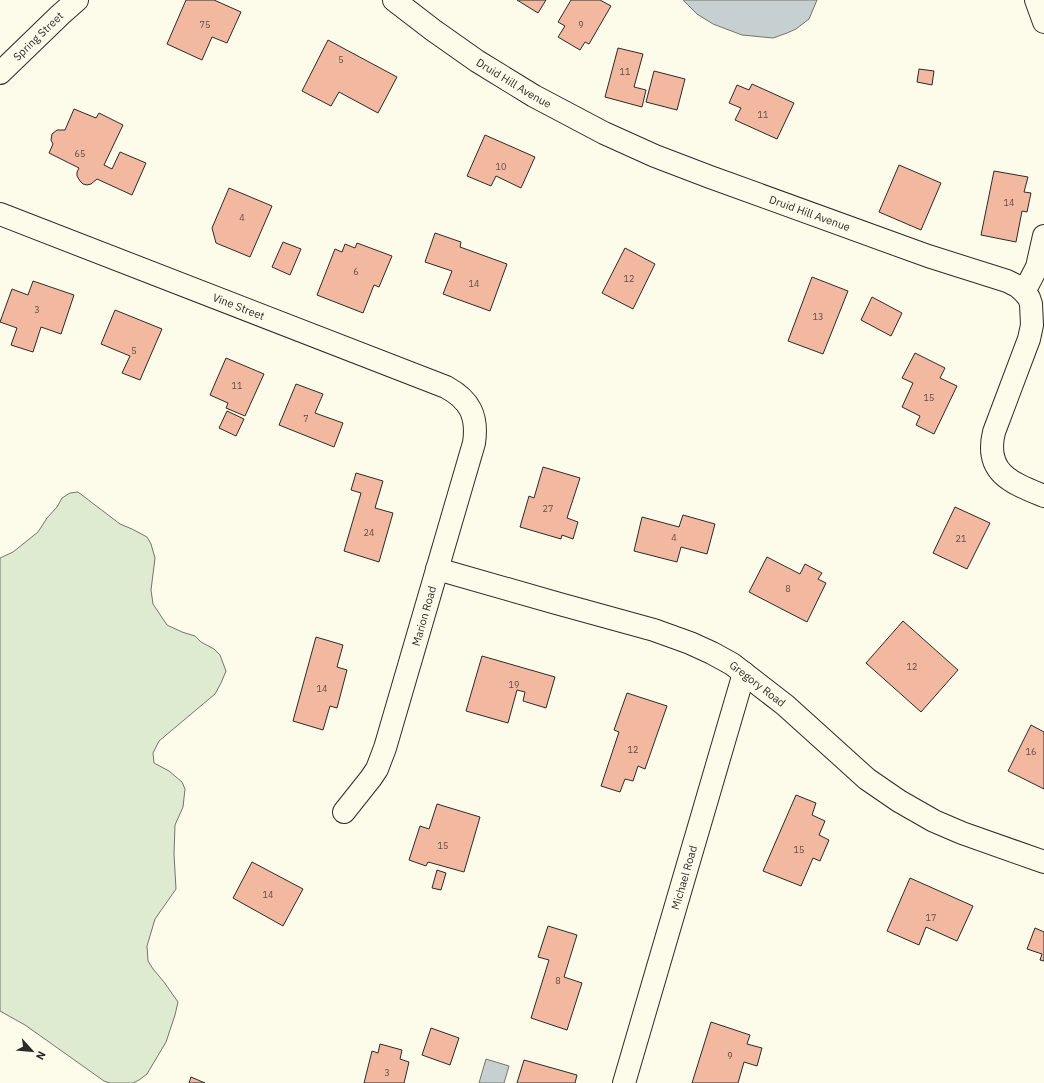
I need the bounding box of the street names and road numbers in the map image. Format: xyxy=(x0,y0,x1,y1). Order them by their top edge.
street label: Spring Street xyxy=(10,9,66,64)
street label: Druid Hill Avenue xyxy=(474,55,554,111)
street label: Druid Hill Avenue xyxy=(767,192,852,234)
street label: Vine Street xyxy=(211,290,267,323)
street label: Marion Road xyxy=(409,584,439,648)
street label: Gregory Road xyxy=(727,658,788,710)
street label: Michael Road xyxy=(668,844,700,911)

